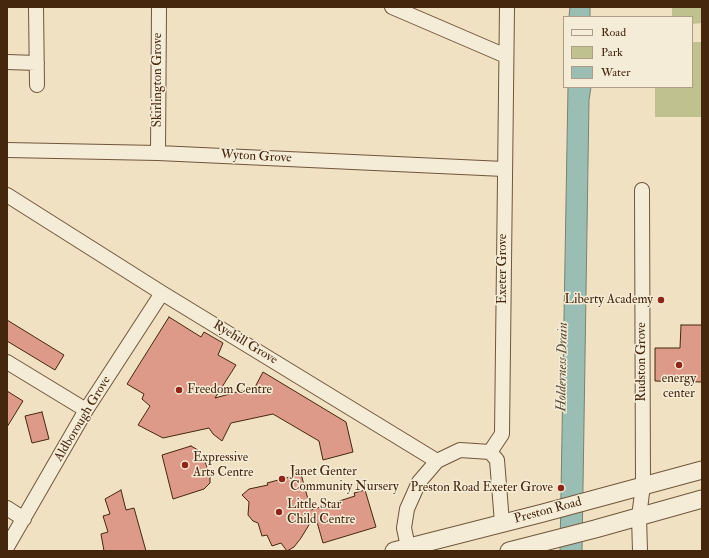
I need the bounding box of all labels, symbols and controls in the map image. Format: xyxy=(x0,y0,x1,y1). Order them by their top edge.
legend xyxy=(563,16,693,88)
text: Road xyxy=(601,25,626,40)
street label: Skirlington Grove xyxy=(150,33,166,127)
text: Park xyxy=(601,45,623,60)
text: Water xyxy=(601,65,630,80)
street label: Wyton Grove xyxy=(220,147,292,167)
street label: Exeter Grove xyxy=(495,234,511,304)
place label: Liberty Academy xyxy=(565,292,653,308)
marker: Liberty Academy xyxy=(656,295,666,305)
street label: Ryehill Grove xyxy=(210,318,280,368)
water label: Holderness Drain xyxy=(554,322,572,412)
street label: Rudston Grove xyxy=(634,322,650,402)
marker: energy center xyxy=(674,360,684,370)
place label: energy center xyxy=(662,371,696,402)
street label: Aldborough Grove xyxy=(51,373,115,465)
place label: Freedom Centre xyxy=(187,382,272,398)
marker: Freedom Centre xyxy=(174,385,184,395)
place label: Expressive Arts Centre xyxy=(193,450,254,481)
marker: Expressive Arts Centre xyxy=(180,460,190,470)
place label: Janet Genter Community Nursery xyxy=(290,464,399,495)
marker: Janet Genter Community Nursery xyxy=(277,474,287,484)
place label: Preston Road Exeter Grove xyxy=(411,480,553,496)
marker: Preston Road Exeter Grove xyxy=(556,483,566,493)
street label: Preston Road xyxy=(513,495,583,527)
place label: Little Star Child Centre xyxy=(287,497,355,528)
marker: Little Star Child Centre xyxy=(274,507,284,517)

